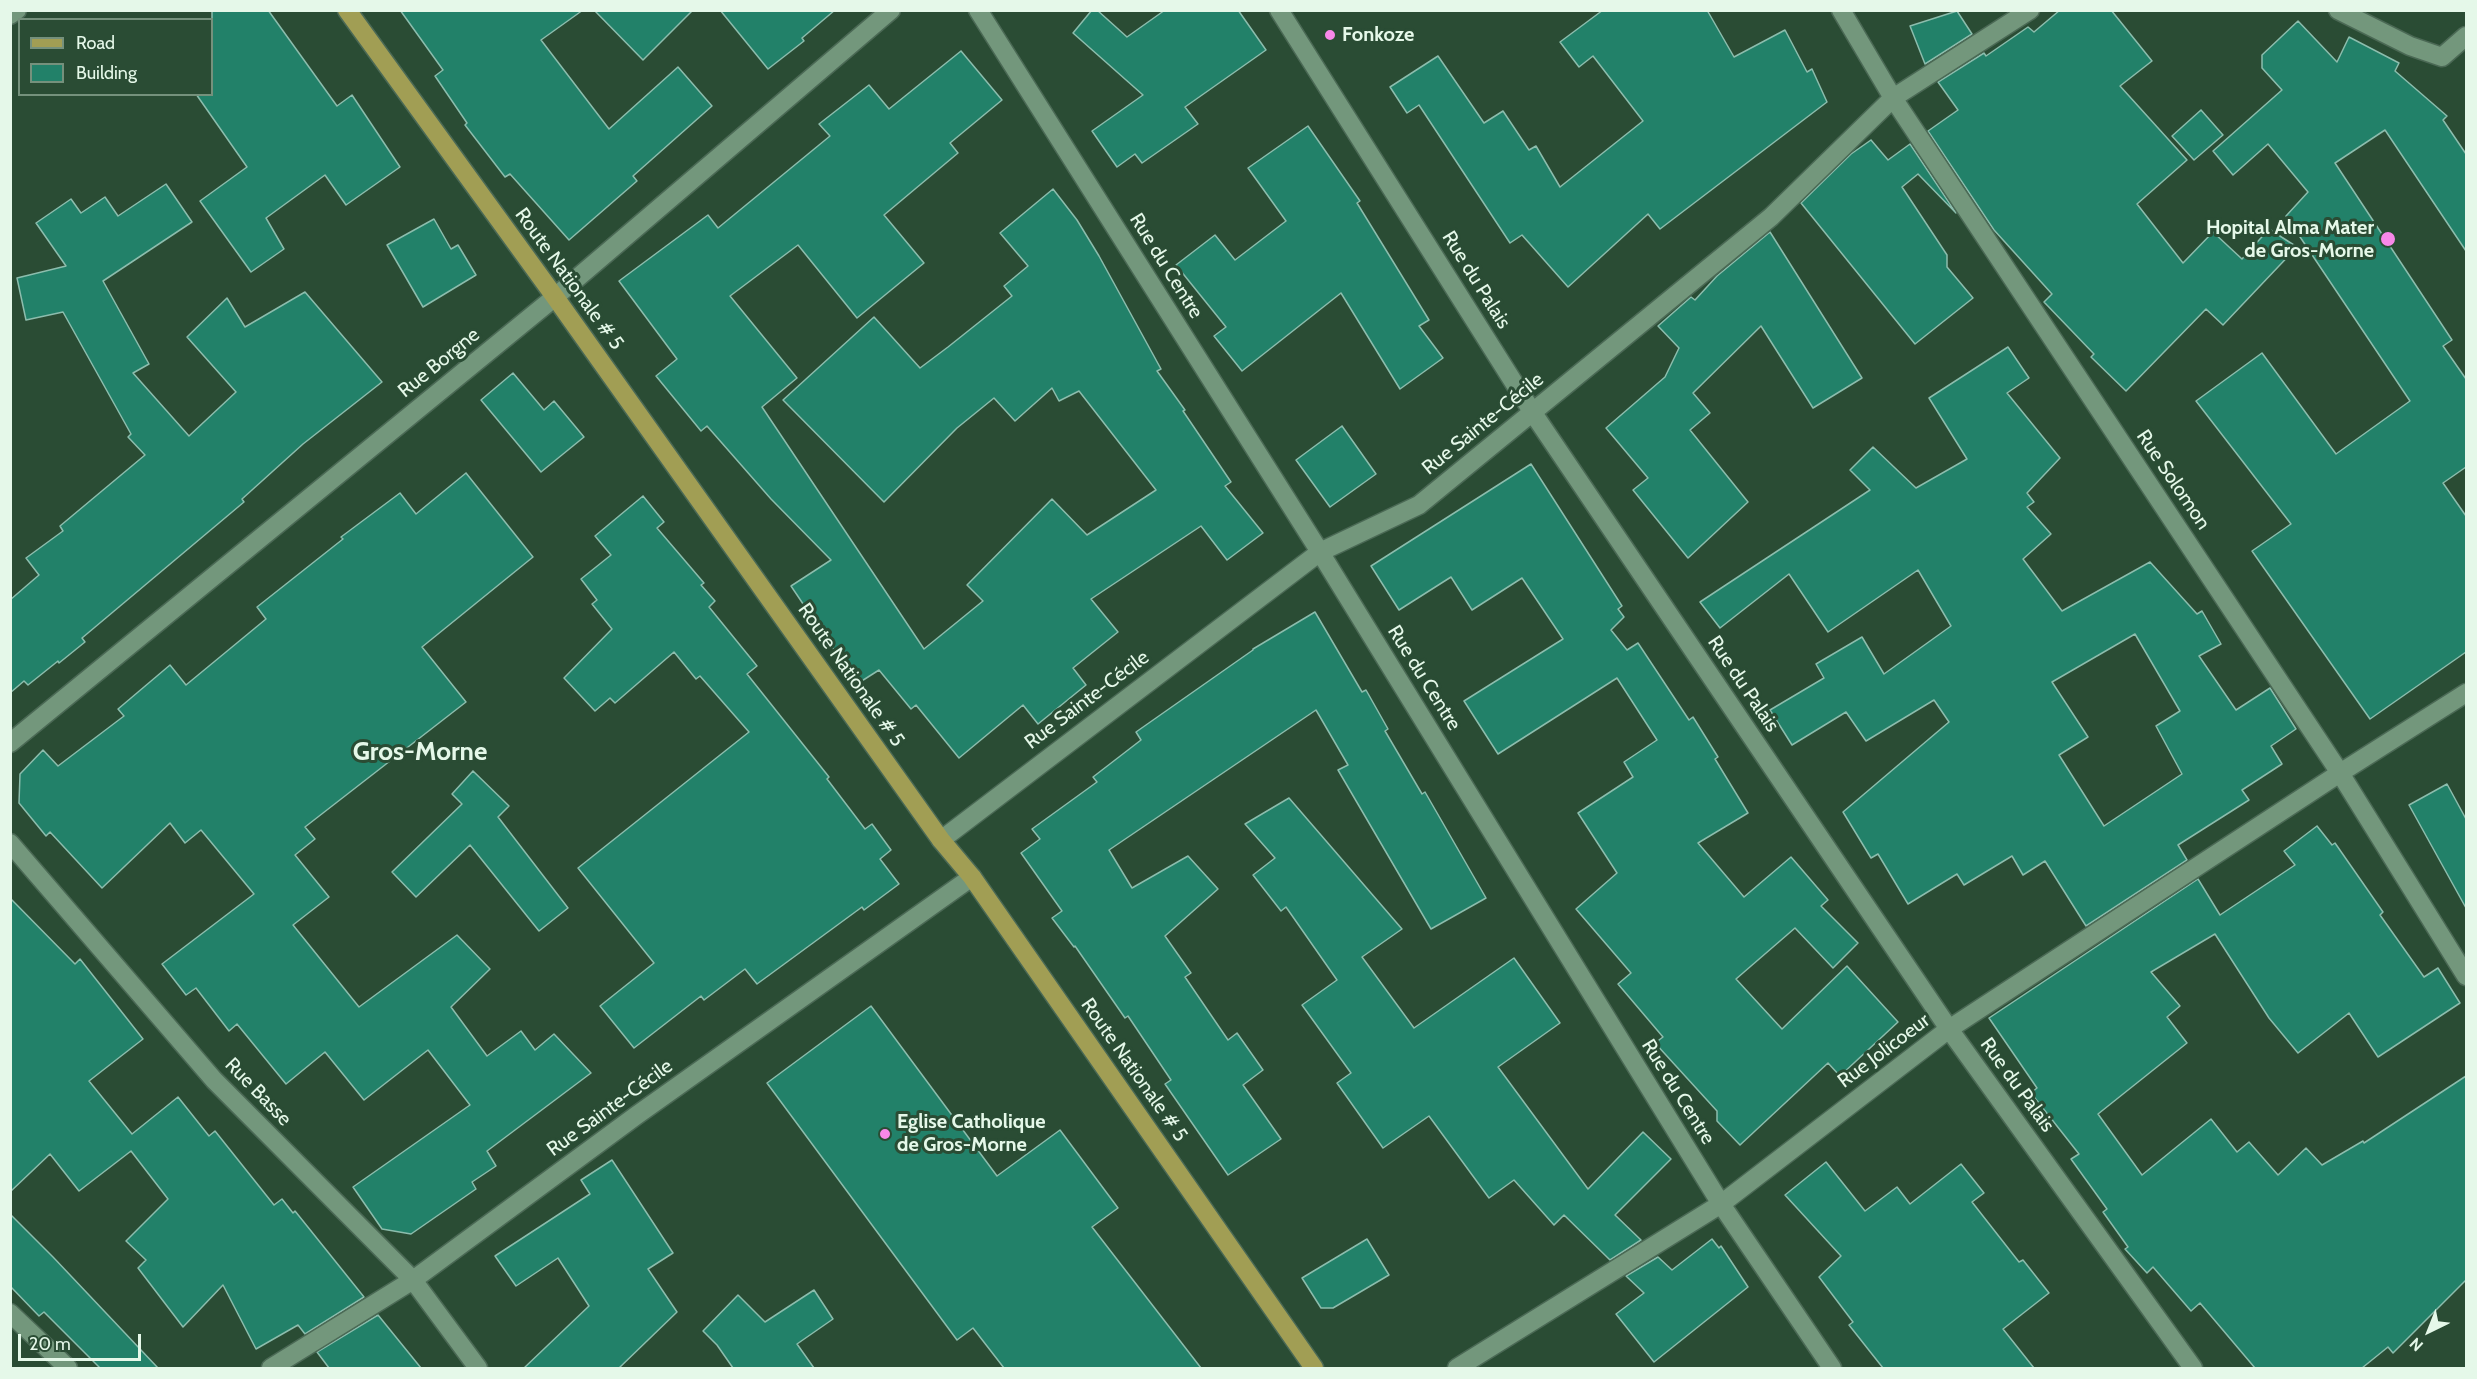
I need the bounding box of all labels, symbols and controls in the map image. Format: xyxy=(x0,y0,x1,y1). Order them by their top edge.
legend xyxy=(18,18,213,96)
place label: Fonkoze xyxy=(1342,23,1414,47)
marker: Fonkoze xyxy=(1323,28,1337,42)
text: Road xyxy=(76,32,115,54)
text: Building xyxy=(76,62,137,84)
street label: Route Nationale # 5 xyxy=(510,203,628,355)
street label: Rue du Centre xyxy=(1124,209,1208,323)
place label: Hopital Alma Mater de Gros-Morne xyxy=(2206,216,2374,263)
street label: Rue du Palais xyxy=(1436,227,1516,333)
marker: Hopital Alma Mater de Gros-Morne xyxy=(2379,230,2397,248)
street label: Rue Borgne xyxy=(394,323,484,403)
street label: Rue Sainte-Cécile xyxy=(1417,368,1549,480)
street label: Rue Solomon xyxy=(2131,426,2215,534)
street label: Route Nationale # 5 xyxy=(793,599,909,751)
street label: Rue du Centre xyxy=(1382,621,1466,735)
street label: Rue du Palais xyxy=(1702,631,1784,737)
street label: Rue Sainte-Cécile xyxy=(1020,645,1154,755)
district label: Gros-Morne xyxy=(353,736,487,768)
street label: Route Nationale # 5 xyxy=(1076,994,1192,1146)
street label: Rue Jolicoeur xyxy=(1833,1009,1935,1093)
street label: Rue du Palais xyxy=(1975,1033,2059,1137)
street label: Rue du Centre xyxy=(1636,1035,1720,1149)
street label: Rue Basse xyxy=(220,1053,296,1131)
street label: Rue Sainte-Cécile xyxy=(543,1054,677,1162)
place label: Eglise Catholique de Gros-Morne xyxy=(897,1110,1046,1157)
marker: Eglise Catholique de Gros-Morne xyxy=(878,1127,892,1141)
north arrow xyxy=(2399,1301,2459,1361)
scale bar xyxy=(21,1322,144,1360)
text: 20 m xyxy=(29,1333,71,1355)
text: N xyxy=(2406,1334,2427,1355)

